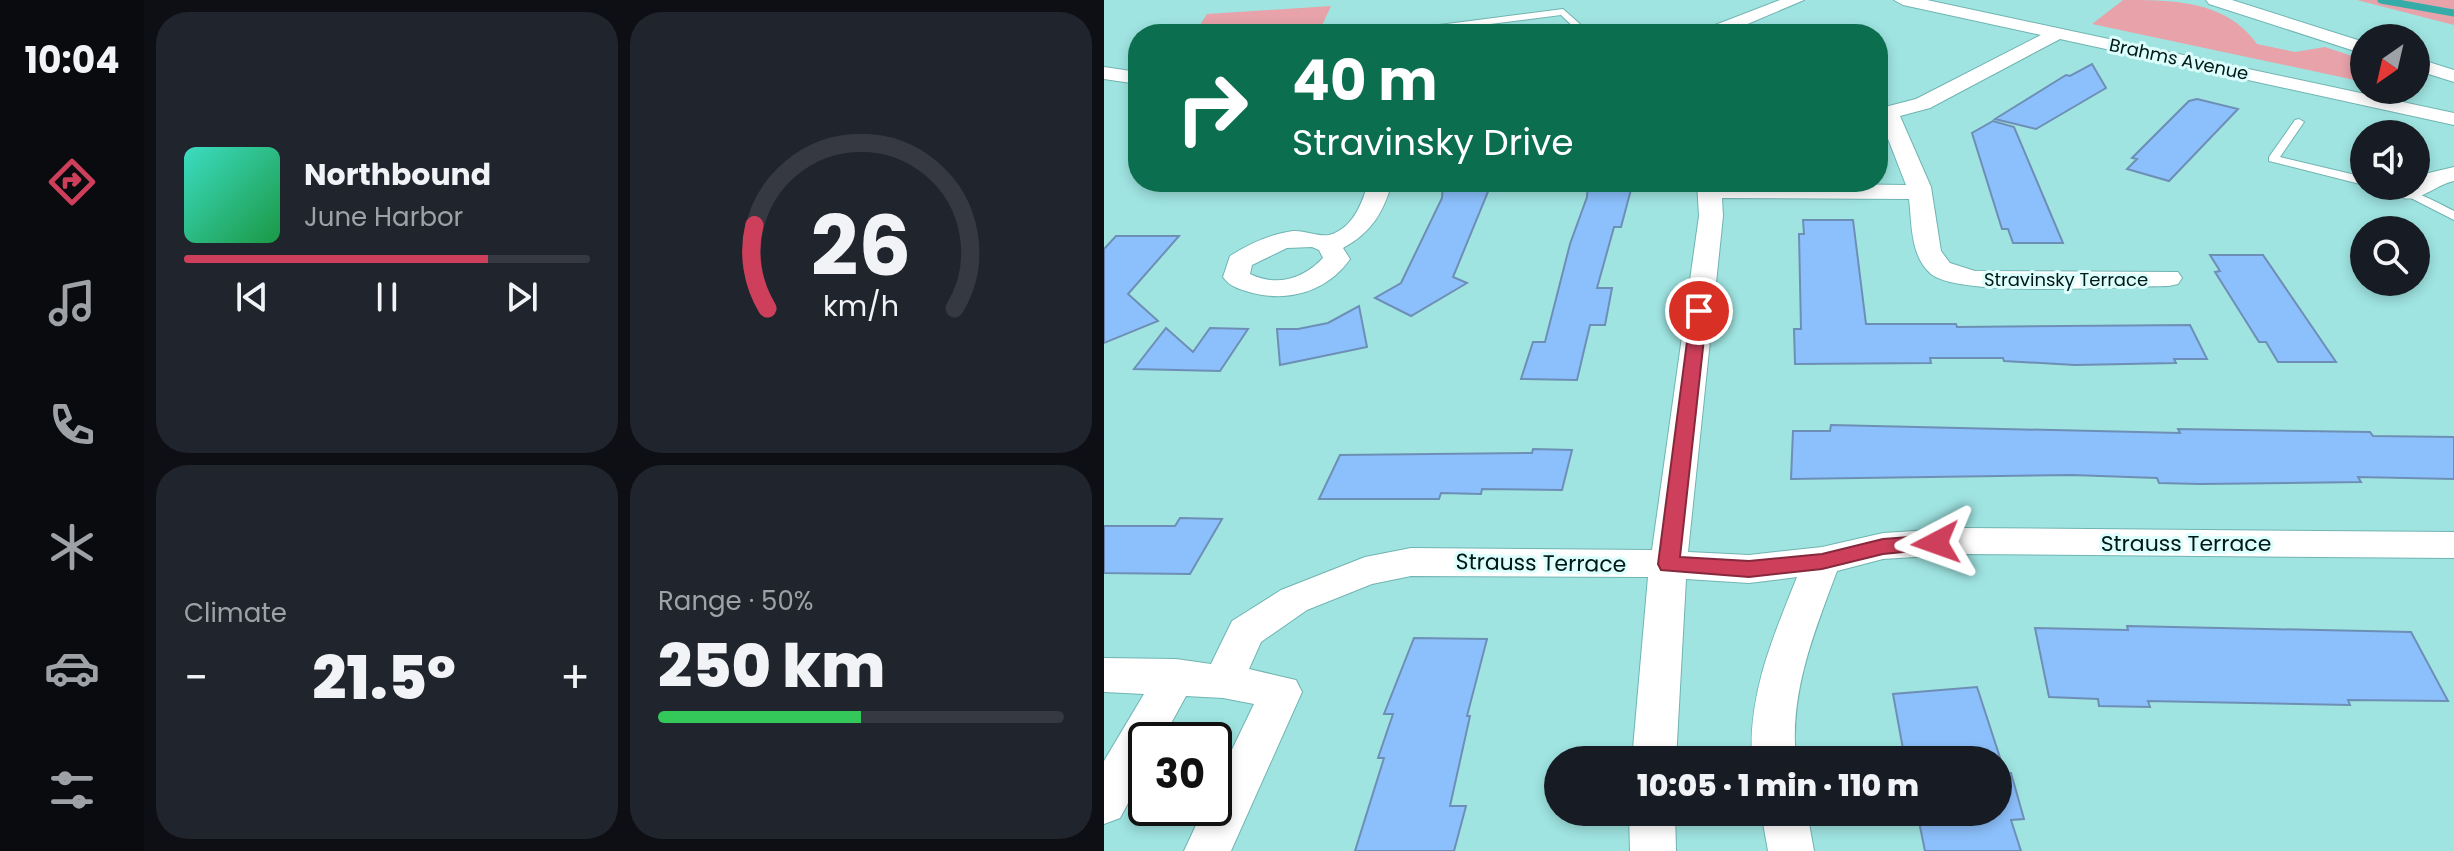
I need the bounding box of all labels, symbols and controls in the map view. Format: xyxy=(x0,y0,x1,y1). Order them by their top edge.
north arrow xyxy=(2350,24,2430,104)
map controls xyxy=(2350,24,2430,296)
street label: Brahms Avenue xyxy=(2107,32,2251,86)
text: 10:04 xyxy=(24,35,120,86)
text: 40 m xyxy=(1292,41,1438,120)
icon: right xyxy=(1160,56,1264,160)
text: Stravinsky Drive xyxy=(1292,117,1574,168)
button: sound xyxy=(2350,120,2430,200)
text: Northbound xyxy=(304,153,491,196)
icon: directions xyxy=(44,154,100,210)
text: 26 xyxy=(811,187,911,303)
text: June Harbor xyxy=(304,199,463,235)
button: search xyxy=(2350,216,2430,296)
street label: Stravinsky Terrace xyxy=(1984,267,2148,292)
icon: music xyxy=(44,275,100,331)
icon: previous xyxy=(230,275,274,319)
icon: pause xyxy=(365,275,409,319)
icon: next xyxy=(500,275,544,319)
pin xyxy=(1665,277,1733,345)
text: km/h xyxy=(823,286,899,326)
icon: arrive xyxy=(1677,289,1721,333)
icon: phone xyxy=(44,397,100,453)
position arrow xyxy=(1894,501,1978,585)
icon: climate xyxy=(44,519,100,575)
street label: Strauss Terrace xyxy=(2101,528,2271,559)
street label: Strauss Terrace xyxy=(1455,546,1627,580)
text: Range · 50% xyxy=(658,583,814,619)
text: Climate xyxy=(184,595,287,631)
text: 250 km xyxy=(658,624,885,708)
text: 21.5° xyxy=(312,636,456,720)
icon: car xyxy=(44,640,100,696)
text: − xyxy=(184,647,208,708)
text: + xyxy=(560,647,590,708)
speed limit sign: 30 xyxy=(1128,722,1232,826)
icon: filters xyxy=(44,762,100,818)
text: 10:05 · 1 min · 110 m xyxy=(1637,764,1919,807)

